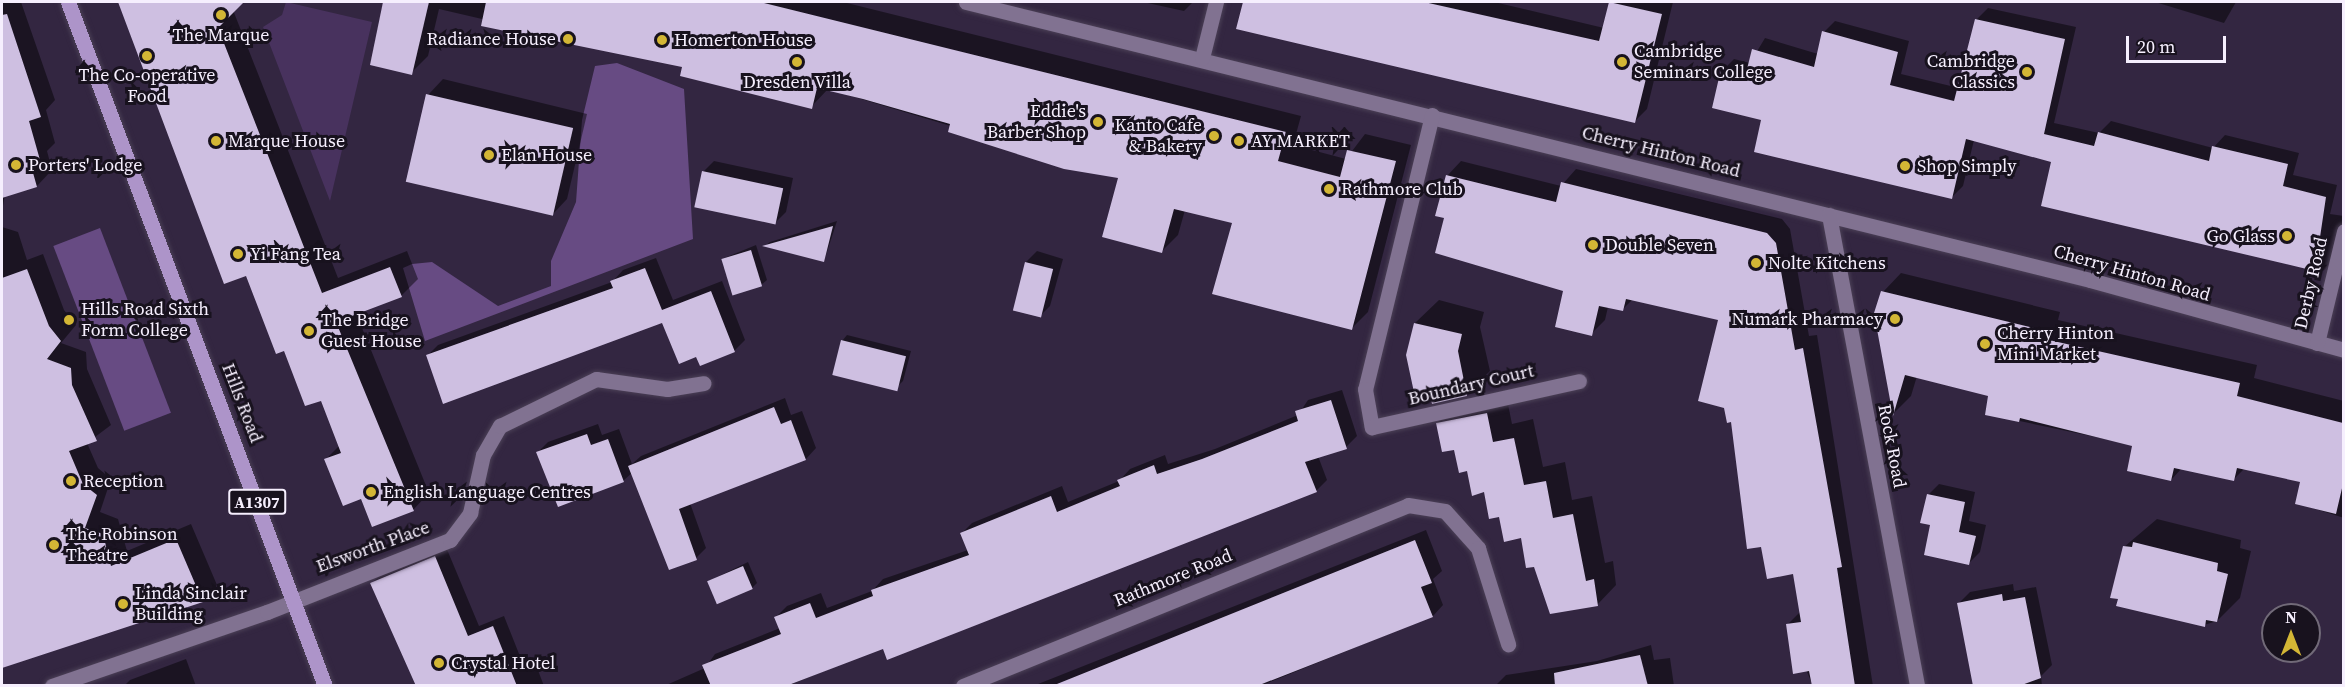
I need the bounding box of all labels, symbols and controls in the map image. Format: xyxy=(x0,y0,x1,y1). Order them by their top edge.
marker: The Marque xyxy=(214,8,228,22)
place label: The Marque xyxy=(173,24,269,46)
scale bar xyxy=(2129,24,2230,62)
place label: Radiance House xyxy=(426,28,556,50)
place label: Homerton House xyxy=(674,29,813,51)
marker: Radiance House xyxy=(561,32,575,46)
marker: Homerton House xyxy=(655,33,669,47)
text: 20 m xyxy=(2137,34,2175,59)
place label: Cambridge Seminars College xyxy=(1634,41,1773,84)
marker: The Co-operative Food xyxy=(140,49,154,63)
place label: Cambridge Classics xyxy=(1927,51,2015,94)
marker: Dresden Villa xyxy=(790,55,804,69)
marker: Cambridge Seminars College xyxy=(1615,55,1629,69)
place label: The Co-operative Food xyxy=(78,65,216,107)
marker: Cambridge Classics xyxy=(2020,65,2034,79)
place label: Dresden Villa xyxy=(743,71,851,93)
place label: Eddie's Barber Shop xyxy=(987,101,1086,144)
marker: Eddie's Barber Shop xyxy=(1091,115,1105,129)
place label: Kanto Cafe & Bakery xyxy=(1115,115,1202,158)
street label: Cherry Hinton Road xyxy=(1580,122,1742,182)
marker: Kanto Cafe & Bakery xyxy=(1207,129,1221,143)
place label: Marque House xyxy=(228,130,345,152)
place label: AY MARKET xyxy=(1251,130,1350,152)
marker: Marque House xyxy=(209,134,223,148)
marker: AY MARKET xyxy=(1232,134,1246,148)
place label: Elan House xyxy=(501,144,592,166)
marker: Elan House xyxy=(482,148,496,162)
place label: Porters' Lodge xyxy=(28,154,142,176)
place label: Shop Simply xyxy=(1917,155,2016,177)
marker: Porters' Lodge xyxy=(9,158,23,172)
marker: Shop Simply xyxy=(1898,159,1912,173)
place label: Rathmore Club xyxy=(1341,178,1463,200)
marker: Rathmore Club xyxy=(1322,182,1336,196)
place label: Go Glass xyxy=(2206,225,2275,247)
marker: Go Glass xyxy=(2280,229,2294,243)
place label: Double Seven xyxy=(1605,234,1714,256)
street label: Derby Road xyxy=(2290,235,2332,331)
marker: Double Seven xyxy=(1586,238,1600,252)
street label: Cherry Hinton Road xyxy=(2051,240,2213,306)
place label: Yi Fang Tea xyxy=(250,243,341,265)
marker: Yi Fang Tea xyxy=(231,247,245,261)
place label: Nolte Kitchens xyxy=(1768,252,1886,274)
marker: Nolte Kitchens xyxy=(1749,256,1763,270)
place label: Hills Road Sixth Form College xyxy=(81,299,209,342)
place label: Numark Pharmacy xyxy=(1731,308,1883,330)
place label: The Bridge Guest House xyxy=(321,310,422,352)
marker: Numark Pharmacy xyxy=(1888,312,1902,326)
marker: Hills Road Sixth Form College xyxy=(62,313,76,327)
place label: Cherry Hinton Mini Market xyxy=(1997,323,2114,366)
marker: The Bridge Guest House xyxy=(302,324,316,338)
marker: Cherry Hinton Mini Market xyxy=(1978,337,1992,351)
street label: Hills Road xyxy=(217,360,267,446)
street label: Boundary Court xyxy=(1406,360,1536,410)
street label: Rock Road xyxy=(1873,402,1911,490)
place label: Reception xyxy=(83,470,164,492)
marker: Reception xyxy=(64,474,78,488)
place label: English Language Centres xyxy=(383,481,591,503)
marker: English Language Centres xyxy=(364,485,378,499)
road number: A1307 xyxy=(227,489,287,515)
street label: Elsworth Place xyxy=(313,516,433,578)
place label: The Robinson Theatre xyxy=(66,524,178,566)
marker: The Robinson Theatre xyxy=(47,538,61,552)
street label: Rathmore Road xyxy=(1111,545,1235,611)
place label: Linda Sinclair Building xyxy=(135,583,247,626)
marker: Linda Sinclair Building xyxy=(116,597,130,611)
north arrow xyxy=(2261,603,2321,663)
text: N xyxy=(2285,606,2297,628)
place label: Crystal Hotel xyxy=(451,652,555,674)
marker: Crystal Hotel xyxy=(432,656,446,670)

